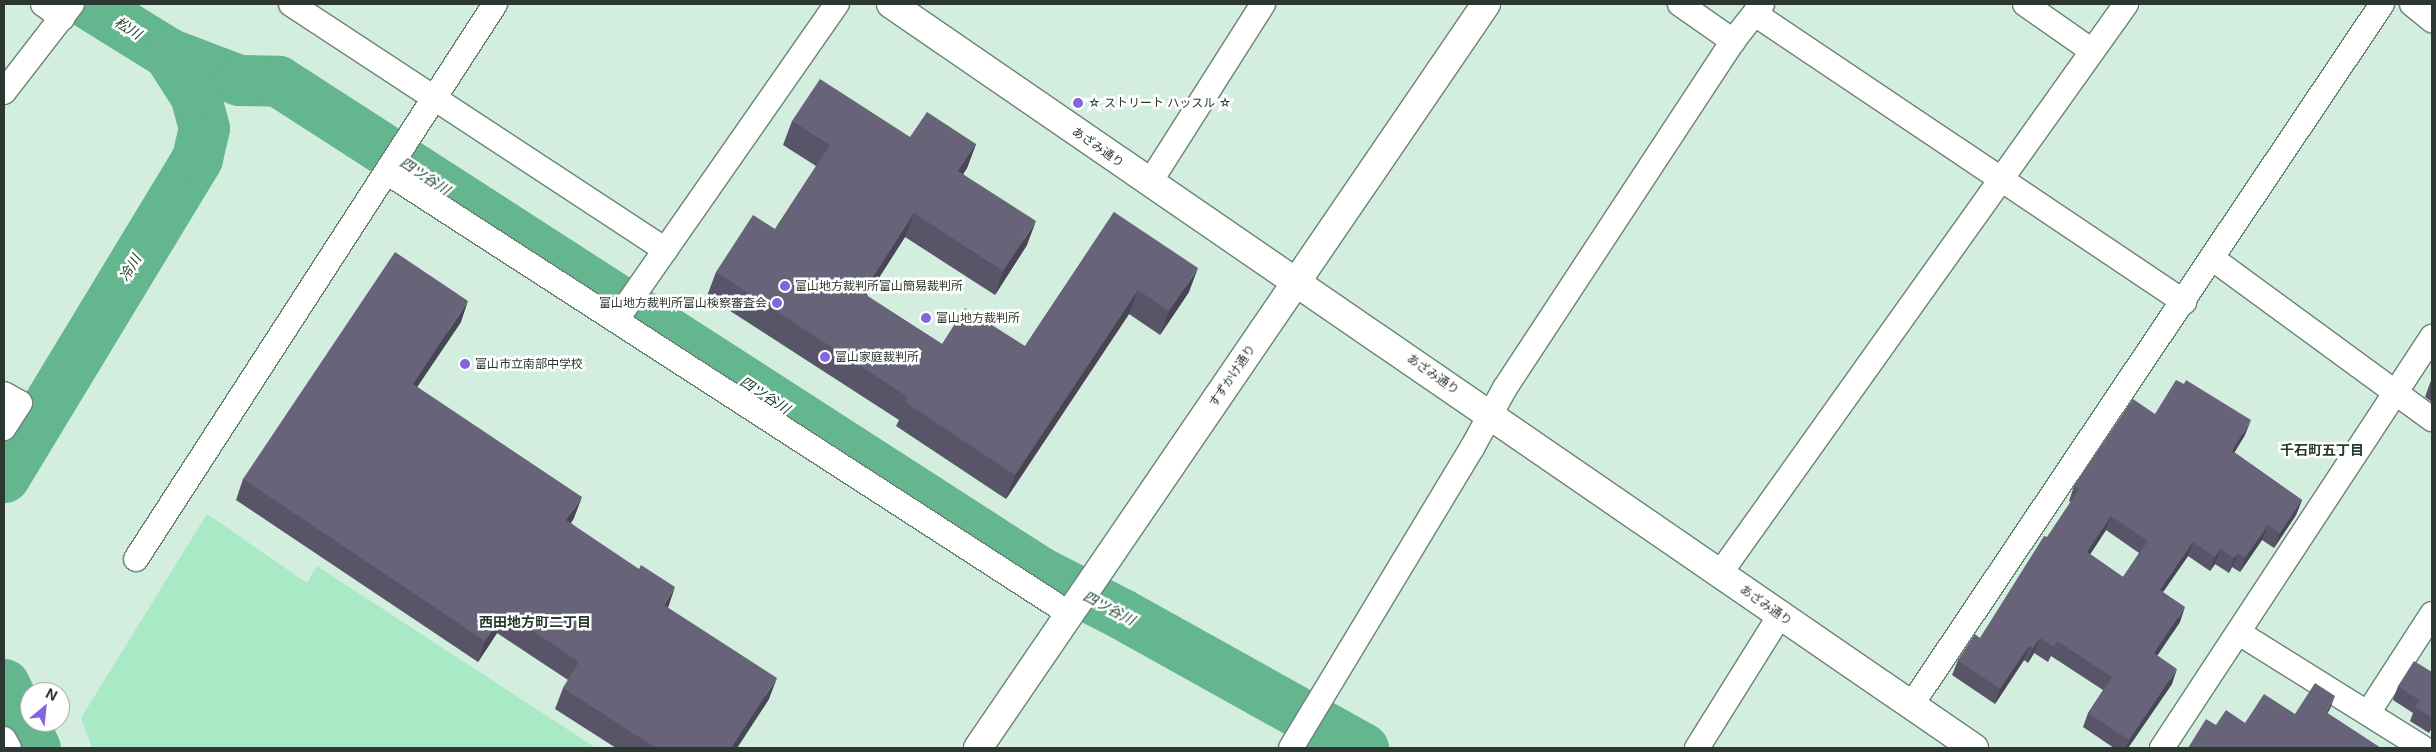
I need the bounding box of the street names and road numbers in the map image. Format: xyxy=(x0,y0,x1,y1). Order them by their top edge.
street label: あざみ通り xyxy=(1069,124,1127,170)
street label: すずかけ通り xyxy=(1206,342,1258,410)
street label: あざみ通り xyxy=(1404,351,1462,397)
street label: あざみ通り xyxy=(1737,582,1795,628)

